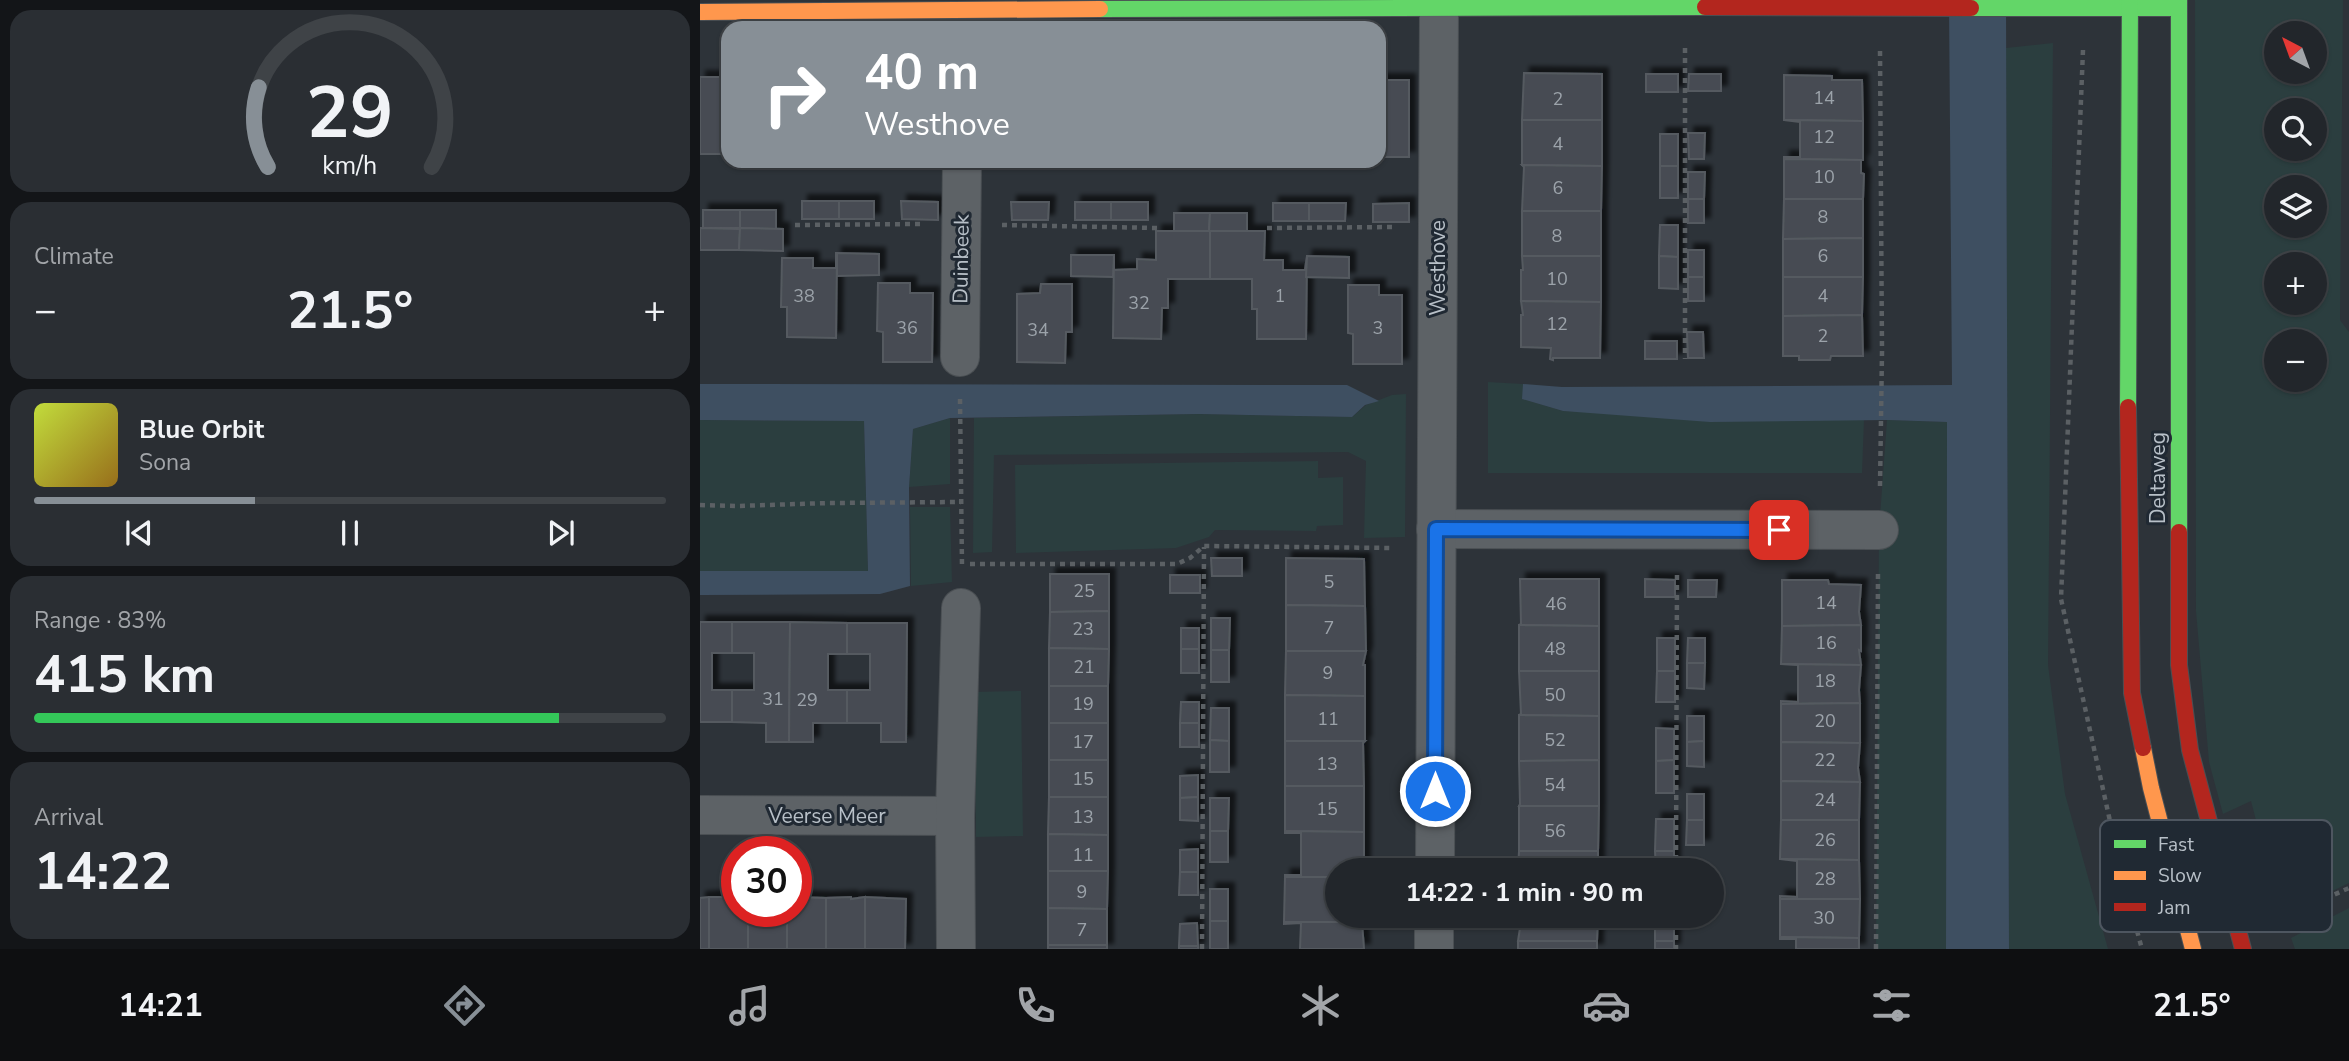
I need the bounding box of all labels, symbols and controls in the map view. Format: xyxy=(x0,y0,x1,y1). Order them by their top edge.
north arrow xyxy=(2264,21,2328,84)
map controls xyxy=(2264,21,2327,392)
text: 40 m xyxy=(864,39,979,106)
icon: right xyxy=(749,49,840,140)
text: 29 xyxy=(306,63,394,163)
house number: 14 xyxy=(1813,86,1835,110)
house number: 2 xyxy=(1553,87,1563,111)
button: search xyxy=(2264,98,2327,161)
text: Westhove xyxy=(864,103,1010,146)
house number: 12 xyxy=(1813,125,1835,149)
house number: 4 xyxy=(1553,132,1564,156)
text: km/h xyxy=(322,149,378,183)
house number: 10 xyxy=(1813,165,1835,189)
button: layers xyxy=(2264,175,2327,238)
house number: 6 xyxy=(1553,176,1563,200)
house number: 8 xyxy=(1818,205,1828,229)
street label: Duinbeek xyxy=(946,214,976,304)
street label: Westhove xyxy=(1424,220,1452,316)
house number: 8 xyxy=(1552,224,1562,248)
text: Climate xyxy=(34,241,114,272)
house number: 6 xyxy=(1818,244,1828,268)
button: + xyxy=(2264,252,2327,315)
house number: 10 xyxy=(1546,267,1568,291)
text: 21.5° xyxy=(287,275,413,346)
house number: 38 xyxy=(793,284,815,308)
house number: 1 xyxy=(1275,284,1285,308)
house number: 4 xyxy=(1818,284,1829,308)
text: − xyxy=(34,285,57,336)
text: + xyxy=(643,285,666,336)
house number: 32 xyxy=(1128,291,1150,315)
house number: 12 xyxy=(1546,312,1568,336)
house number: 36 xyxy=(896,316,918,340)
house number: 3 xyxy=(1373,316,1383,340)
house number: 34 xyxy=(1027,318,1049,342)
house number: 2 xyxy=(1818,324,1828,348)
button: − xyxy=(2264,329,2327,392)
text: Blue Orbit xyxy=(139,412,264,447)
street label: Deltaweg xyxy=(2144,432,2172,524)
text: Sona xyxy=(139,447,191,478)
pin xyxy=(1749,500,1809,560)
icon: arrive xyxy=(1760,511,1798,549)
icon: previous xyxy=(120,514,158,552)
icon: pause xyxy=(331,514,369,552)
icon: next xyxy=(542,514,580,552)
house number: 5 xyxy=(1324,570,1334,594)
house number: 25 xyxy=(1073,579,1095,603)
house number: 14 xyxy=(1815,591,1837,615)
house number: 46 xyxy=(1545,592,1567,616)
text: Range · 83% xyxy=(34,605,166,636)
house number: 7 xyxy=(1324,616,1334,640)
house number: 23 xyxy=(1072,617,1094,641)
house number: 16 xyxy=(1815,631,1837,655)
house number: 48 xyxy=(1544,637,1566,661)
text: 415 km xyxy=(34,639,215,710)
house number: 21 xyxy=(1073,655,1095,679)
house number: 9 xyxy=(1323,661,1333,685)
house number: 18 xyxy=(1814,669,1836,693)
house number: 50 xyxy=(1544,683,1566,707)
house number: 31 xyxy=(762,687,784,711)
house number: 29 xyxy=(796,688,818,712)
house number: 19 xyxy=(1072,692,1094,716)
house number: 11 xyxy=(1317,707,1339,731)
house number: 20 xyxy=(1814,709,1836,733)
house number: 52 xyxy=(1544,728,1566,752)
house number: 17 xyxy=(1072,730,1094,754)
house number: 22 xyxy=(1814,748,1836,772)
house number: 13 xyxy=(1316,752,1338,776)
position arrow xyxy=(1398,754,1472,828)
house number: 15 xyxy=(1072,767,1094,791)
house number: 54 xyxy=(1544,773,1566,797)
house number: 24 xyxy=(1814,788,1836,812)
house number: 15 xyxy=(1316,797,1338,821)
text: Arrival xyxy=(34,802,103,833)
street label: Veerse Meer xyxy=(767,802,886,830)
house number: 13 xyxy=(1072,805,1094,829)
house number: 56 xyxy=(1544,819,1566,843)
legend xyxy=(2100,820,2332,932)
house number: 26 xyxy=(1814,828,1836,852)
text: Fast xyxy=(2158,832,2194,858)
text: 14:22 xyxy=(34,836,172,907)
speed limit sign: 30 xyxy=(721,836,812,927)
house number: 11 xyxy=(1072,843,1094,867)
text: Slow xyxy=(2158,863,2202,889)
house number: 28 xyxy=(1814,867,1836,891)
text: 14:22 · 1 min · 90 m xyxy=(1405,875,1644,910)
house number: 9 xyxy=(1077,880,1087,904)
text: Jam xyxy=(2157,895,2191,921)
house number: 30 xyxy=(1813,906,1835,930)
house number: 7 xyxy=(1077,918,1087,942)
icon: directions xyxy=(440,981,489,1030)
icon: music xyxy=(725,981,774,1030)
icon: phone xyxy=(1011,981,1060,1030)
icon: climate xyxy=(1296,981,1345,1030)
icon: car xyxy=(1582,981,1631,1030)
icon: filters xyxy=(1867,981,1916,1030)
text: 14:21 xyxy=(118,984,203,1027)
text: 21.5° xyxy=(2153,984,2231,1027)

